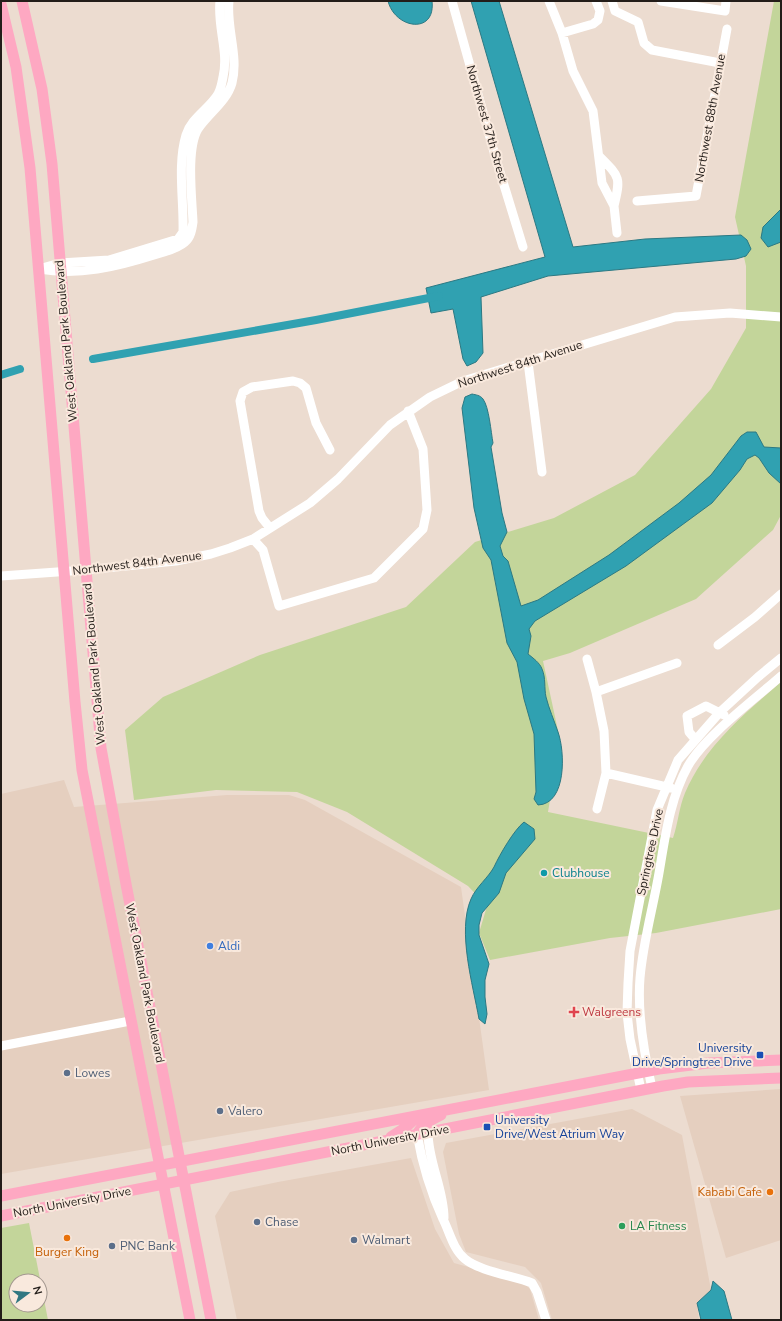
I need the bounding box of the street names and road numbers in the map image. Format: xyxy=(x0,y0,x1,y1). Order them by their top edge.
street label: Northwest 88th Avenue xyxy=(691,53,729,183)
street label: Northwest 37th Street xyxy=(463,63,512,185)
street label: West Oakland Park Boulevard xyxy=(51,259,81,423)
street label: Northwest 84th Avenue xyxy=(456,336,584,392)
street label: Northwest 84th Avenue xyxy=(72,547,202,579)
street label: West Oakland Park Boulevard xyxy=(79,582,109,746)
street label: Springtree Drive xyxy=(633,807,667,897)
street label: West Oakland Park Boulevard xyxy=(122,902,168,1064)
street label: North University Drive xyxy=(330,1121,450,1159)
street label: North University Drive xyxy=(12,1183,132,1221)

